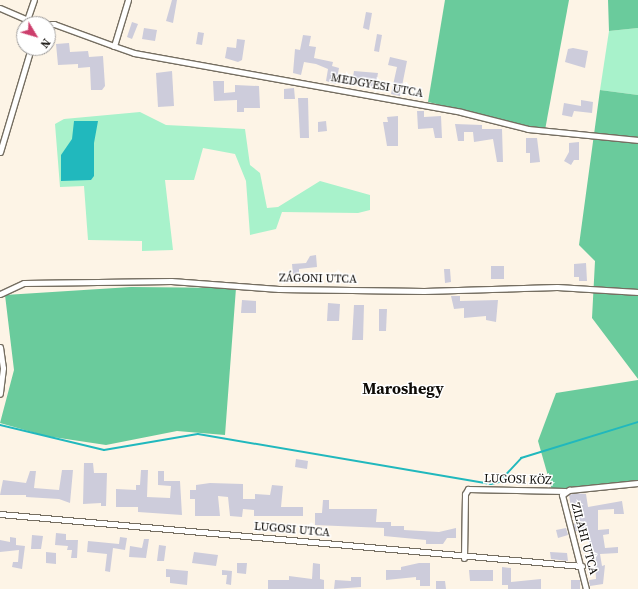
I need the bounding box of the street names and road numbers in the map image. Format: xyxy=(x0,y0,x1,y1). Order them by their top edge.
street label: MEDGYESI UTCA xyxy=(330,71,424,101)
street label: ZÁGONI UTCA xyxy=(279,271,357,287)
street label: LUGOSI KÖZ xyxy=(484,472,552,488)
street label: ZILAHI UTCA xyxy=(567,501,601,577)
street label: LUGOSI UTCA xyxy=(253,520,331,540)

